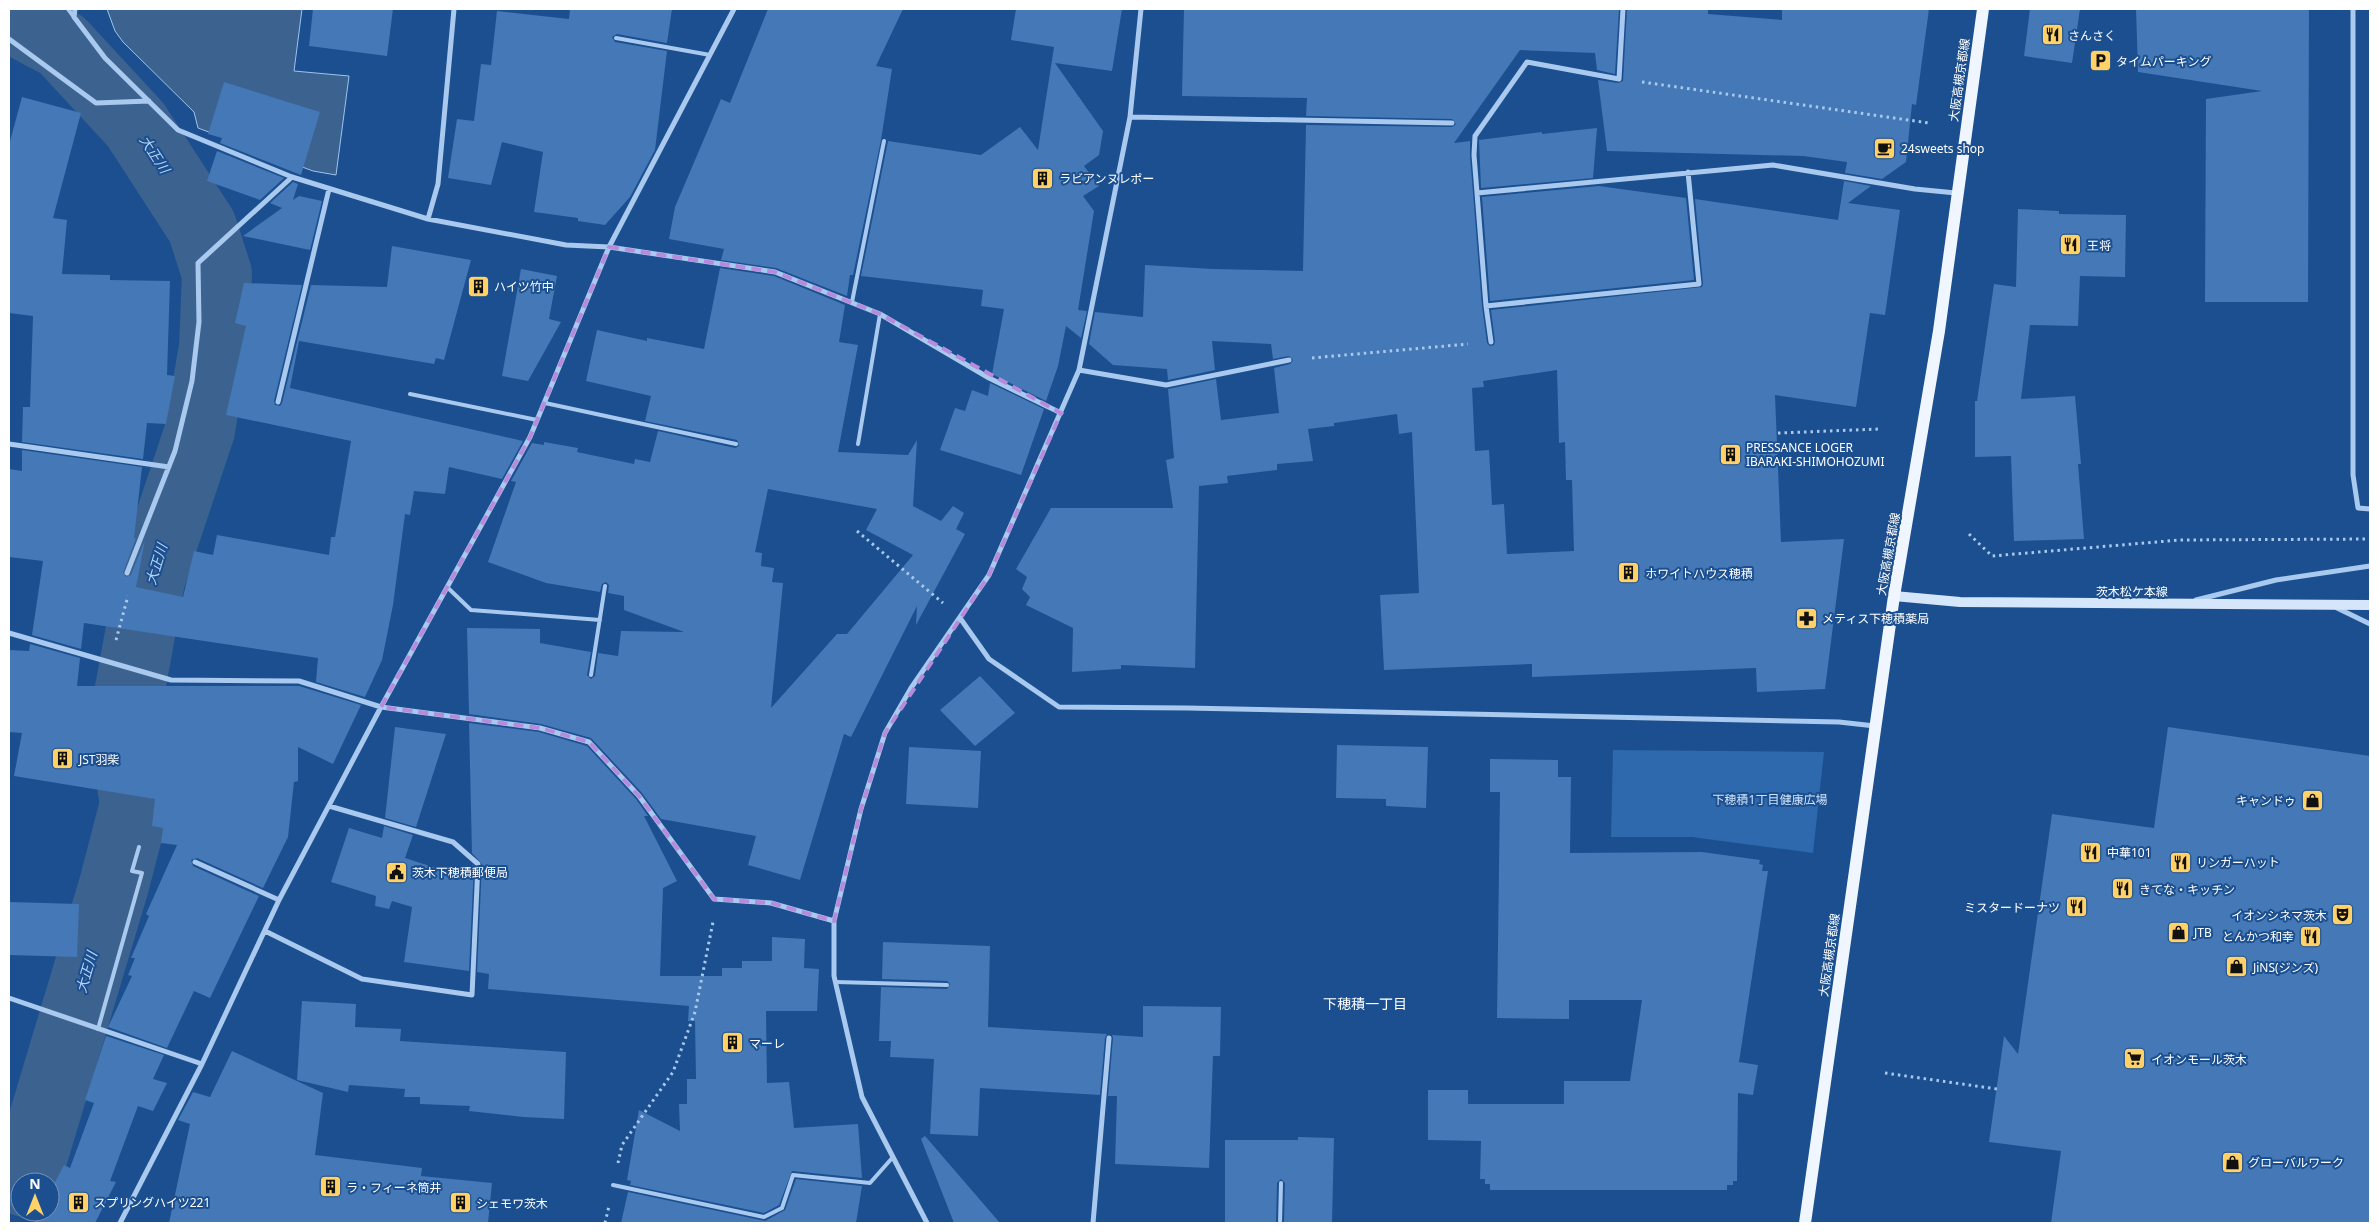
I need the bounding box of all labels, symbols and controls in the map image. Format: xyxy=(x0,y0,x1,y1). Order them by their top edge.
restaurant icon: さんさく xyxy=(2040,23,2064,47)
place label: さんさく xyxy=(2068,27,2116,44)
street label: 大阪高槻京都線 xyxy=(1945,37,1973,123)
parking icon: タイムパーキング xyxy=(2088,49,2112,73)
place label: タイムパーキング xyxy=(2116,53,2211,70)
water label: 大正川 xyxy=(136,131,175,178)
cafe icon: 24sweets shop xyxy=(1873,136,1897,160)
place label: 24sweets shop xyxy=(1901,140,1984,157)
building icon: ラビアンヌレポー xyxy=(1031,166,1055,190)
place label: ラビアンヌレポー xyxy=(1059,170,1155,187)
restaurant icon: 王将 xyxy=(2059,233,2083,257)
place label: 王将 xyxy=(2087,237,2111,254)
building icon: ハイツ竹中 xyxy=(466,274,490,298)
place label: ハイツ竹中 xyxy=(494,278,554,295)
place label: PRESSANCE LOGER IBARAKI-SHIMOHOZUMI xyxy=(1746,439,1885,470)
building icon: PRESSANCE LOGER IBARAKI-SHIMOHOZUMI xyxy=(1718,442,1742,466)
street label: 大阪高槻京都線 xyxy=(1872,511,1904,597)
water label: 大正川 xyxy=(141,539,172,587)
building icon: ホワイトハウス穂積 xyxy=(1617,561,1641,585)
place label: ホワイトハウス穂積 xyxy=(1645,565,1753,582)
street label: 茨木松ケ本線 xyxy=(2096,583,2168,600)
pharmacy icon: メティス下穂積薬局 xyxy=(1794,606,1818,630)
place label: メティス下穂積薬局 xyxy=(1822,610,1929,627)
building icon: JST羽柴 xyxy=(51,747,75,771)
place label: JST羽柴 xyxy=(78,751,120,768)
shop icon: キャンドゥ xyxy=(2300,788,2324,812)
park label: 下穂積1丁目健康広場 xyxy=(1713,791,1827,808)
place label: キャンドゥ xyxy=(2236,792,2296,809)
restaurant icon: 中華101 xyxy=(2079,840,2103,864)
place label: 中華101 xyxy=(2107,844,2152,861)
restaurant icon: リンガーハット xyxy=(2168,850,2192,874)
place label: リンガーハット xyxy=(2196,854,2280,871)
public building icon: 茨木下穂積郵便局 xyxy=(384,860,408,884)
place label: 茨木下穂積郵便局 xyxy=(412,864,508,881)
restaurant icon: きてな・キッチン xyxy=(2111,877,2135,901)
place label: きてな・キッチン xyxy=(2139,881,2235,898)
restaurant icon: ミスタードーナツ xyxy=(2064,895,2088,919)
place label: ミスタードーナツ xyxy=(1964,899,2060,916)
theatre icon: イオンシネマ茨木 xyxy=(2331,903,2355,927)
place label: イオンシネマ茨木 xyxy=(2231,907,2327,924)
street label: 大阪高槻京都線 xyxy=(1815,912,1843,998)
shop icon: JTB xyxy=(2166,920,2190,944)
place label: JTB xyxy=(2193,924,2212,941)
restaurant icon: とんかつ和幸 xyxy=(2298,924,2322,948)
place label: とんかつ和幸 xyxy=(2222,928,2294,945)
water label: 大正川 xyxy=(71,947,101,995)
shop icon: JiNS(ジンズ) xyxy=(2225,955,2249,979)
place label: JiNS(ジンズ) xyxy=(2252,959,2318,976)
district label: 下穂積一丁目 xyxy=(1323,994,1407,1013)
building icon: マーレ xyxy=(721,1031,745,1055)
place label: マーレ xyxy=(749,1035,785,1052)
supermarket icon: イオンモール茨木 xyxy=(2123,1047,2147,1071)
place label: イオンモール茨木 xyxy=(2151,1051,2247,1068)
shop icon: グローバルワーク xyxy=(2220,1150,2244,1174)
place label: グローバルワーク xyxy=(2248,1154,2344,1171)
north arrow xyxy=(10,1172,60,1222)
text: N xyxy=(29,1174,41,1193)
building icon: ラ・フィーネ筒井 xyxy=(318,1175,342,1199)
place label: ラ・フィーネ筒井 xyxy=(346,1179,442,1196)
building icon: スプリングハイツ221 xyxy=(66,1190,90,1214)
building icon: シェモワ茨木 xyxy=(448,1191,472,1215)
place label: スプリングハイツ221 xyxy=(94,1194,210,1211)
place label: シェモワ茨木 xyxy=(476,1195,548,1212)

